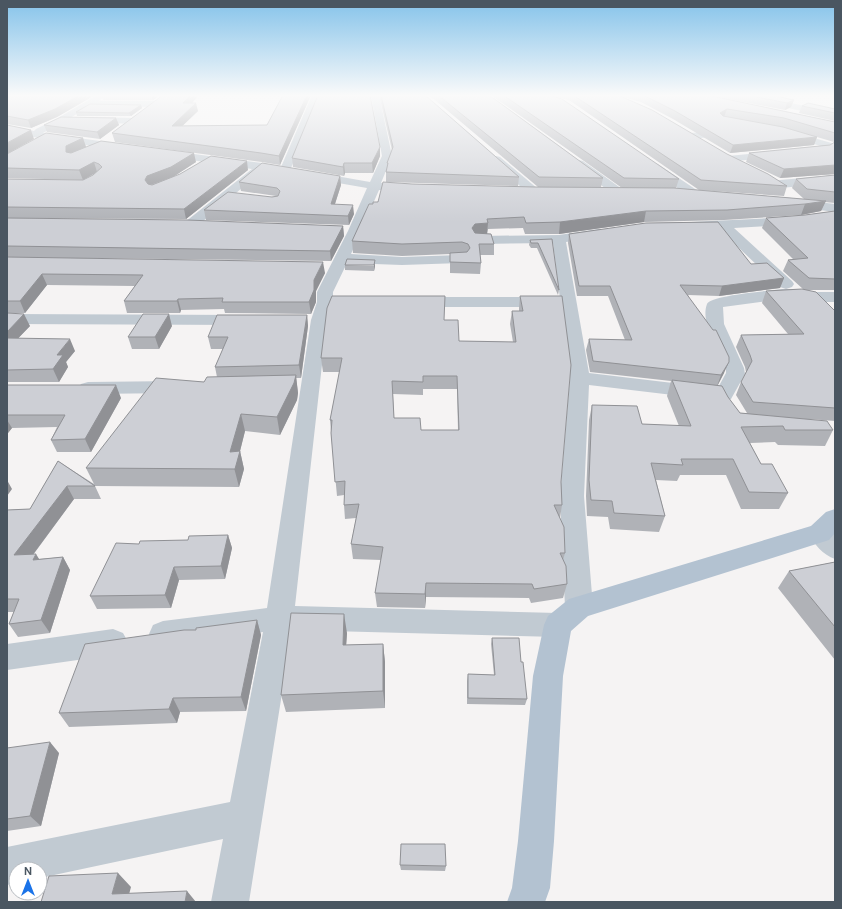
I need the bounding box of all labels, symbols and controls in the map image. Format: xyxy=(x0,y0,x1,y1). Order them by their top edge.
north arrow xyxy=(8,861,48,901)
text: N xyxy=(24,864,32,878)

